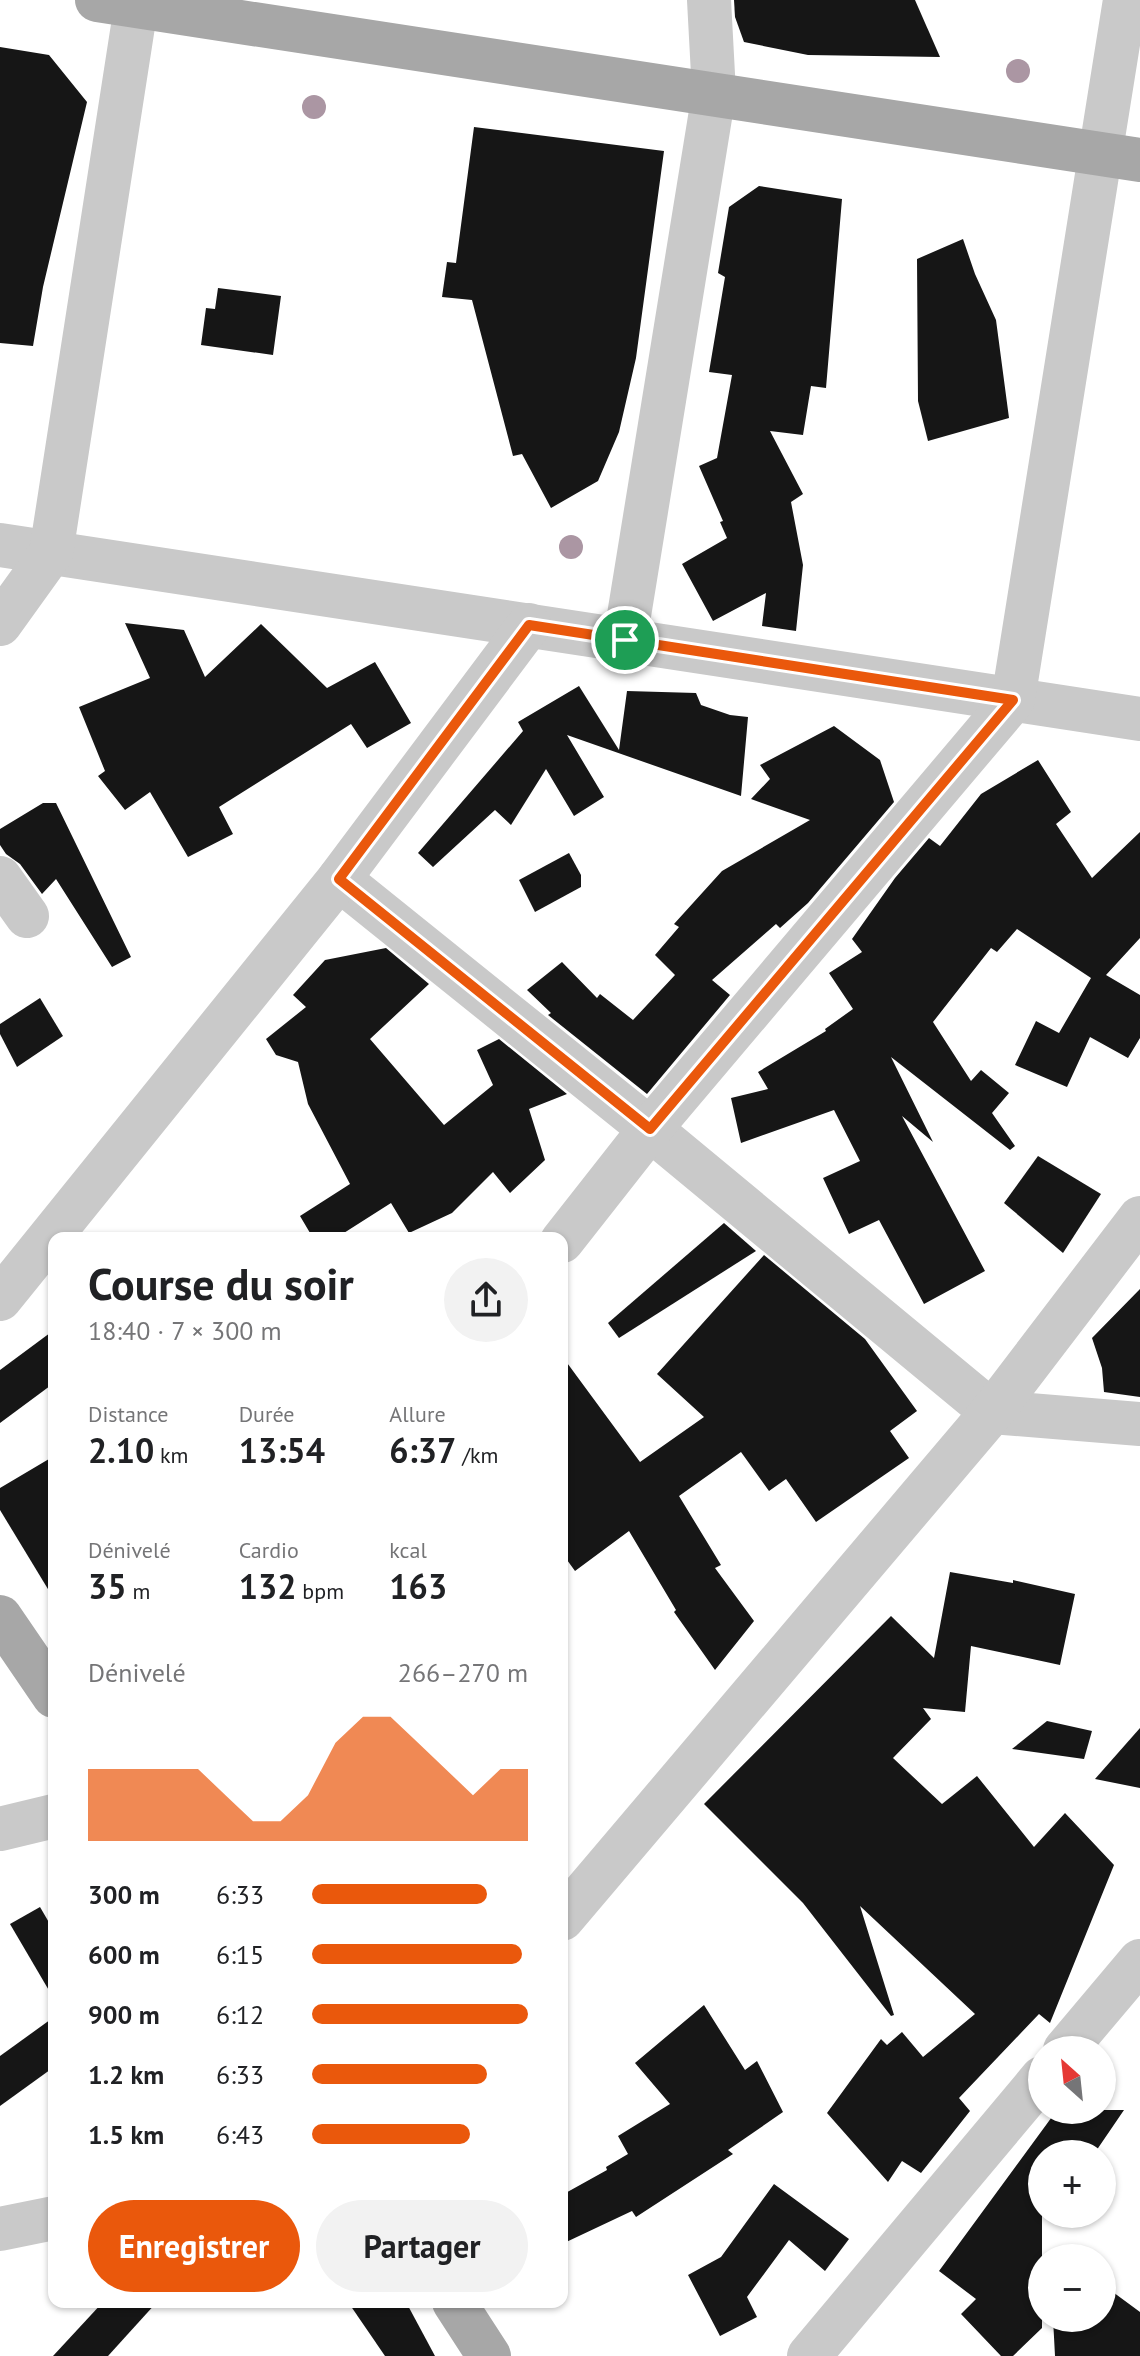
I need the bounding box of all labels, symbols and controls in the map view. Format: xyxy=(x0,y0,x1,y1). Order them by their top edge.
pin xyxy=(591,606,659,674)
icon: arrive xyxy=(603,618,647,662)
text: Course du soir xyxy=(88,1255,354,1312)
button: share xyxy=(444,1258,528,1342)
text: 18:40 · 7 × 300 m xyxy=(88,1314,282,1347)
text: Distance xyxy=(88,1400,169,1428)
text: Durée xyxy=(239,1400,295,1428)
text: Allure xyxy=(389,1400,446,1428)
text: 2.10 xyxy=(88,1428,154,1472)
text: 13:54 xyxy=(239,1428,325,1472)
text: 6:37 xyxy=(389,1428,456,1472)
text: km xyxy=(154,1441,188,1469)
text: /km xyxy=(456,1441,498,1469)
text: Dénivelé xyxy=(88,1536,171,1564)
text: Cardio xyxy=(239,1536,299,1564)
text: kcal xyxy=(389,1536,427,1564)
text: 35 xyxy=(88,1564,127,1608)
text: 132 xyxy=(239,1564,297,1608)
text: 163 xyxy=(389,1564,447,1608)
text: m xyxy=(127,1577,150,1605)
text: bpm xyxy=(297,1577,344,1605)
text: Dénivelé xyxy=(88,1656,186,1689)
text: 266–270 m xyxy=(398,1656,528,1689)
text: 300 m xyxy=(88,1878,160,1911)
text: 6:33 xyxy=(216,1878,264,1911)
text: 600 m xyxy=(88,1938,160,1971)
text: 6:15 xyxy=(216,1938,264,1971)
text: 900 m xyxy=(88,1998,160,2031)
text: 6:12 xyxy=(216,1998,264,2031)
north arrow xyxy=(1028,2036,1116,2124)
map controls xyxy=(1028,2036,1116,2332)
text: 1.2 km xyxy=(88,2058,164,2091)
text: 6:33 xyxy=(216,2058,264,2091)
text: 1.5 km xyxy=(88,2118,164,2151)
text: 6:43 xyxy=(216,2118,264,2151)
button: + xyxy=(1028,2140,1116,2228)
button: Enregistrer xyxy=(88,2200,300,2292)
button: Partager xyxy=(316,2200,528,2292)
button: − xyxy=(1028,2244,1116,2332)

